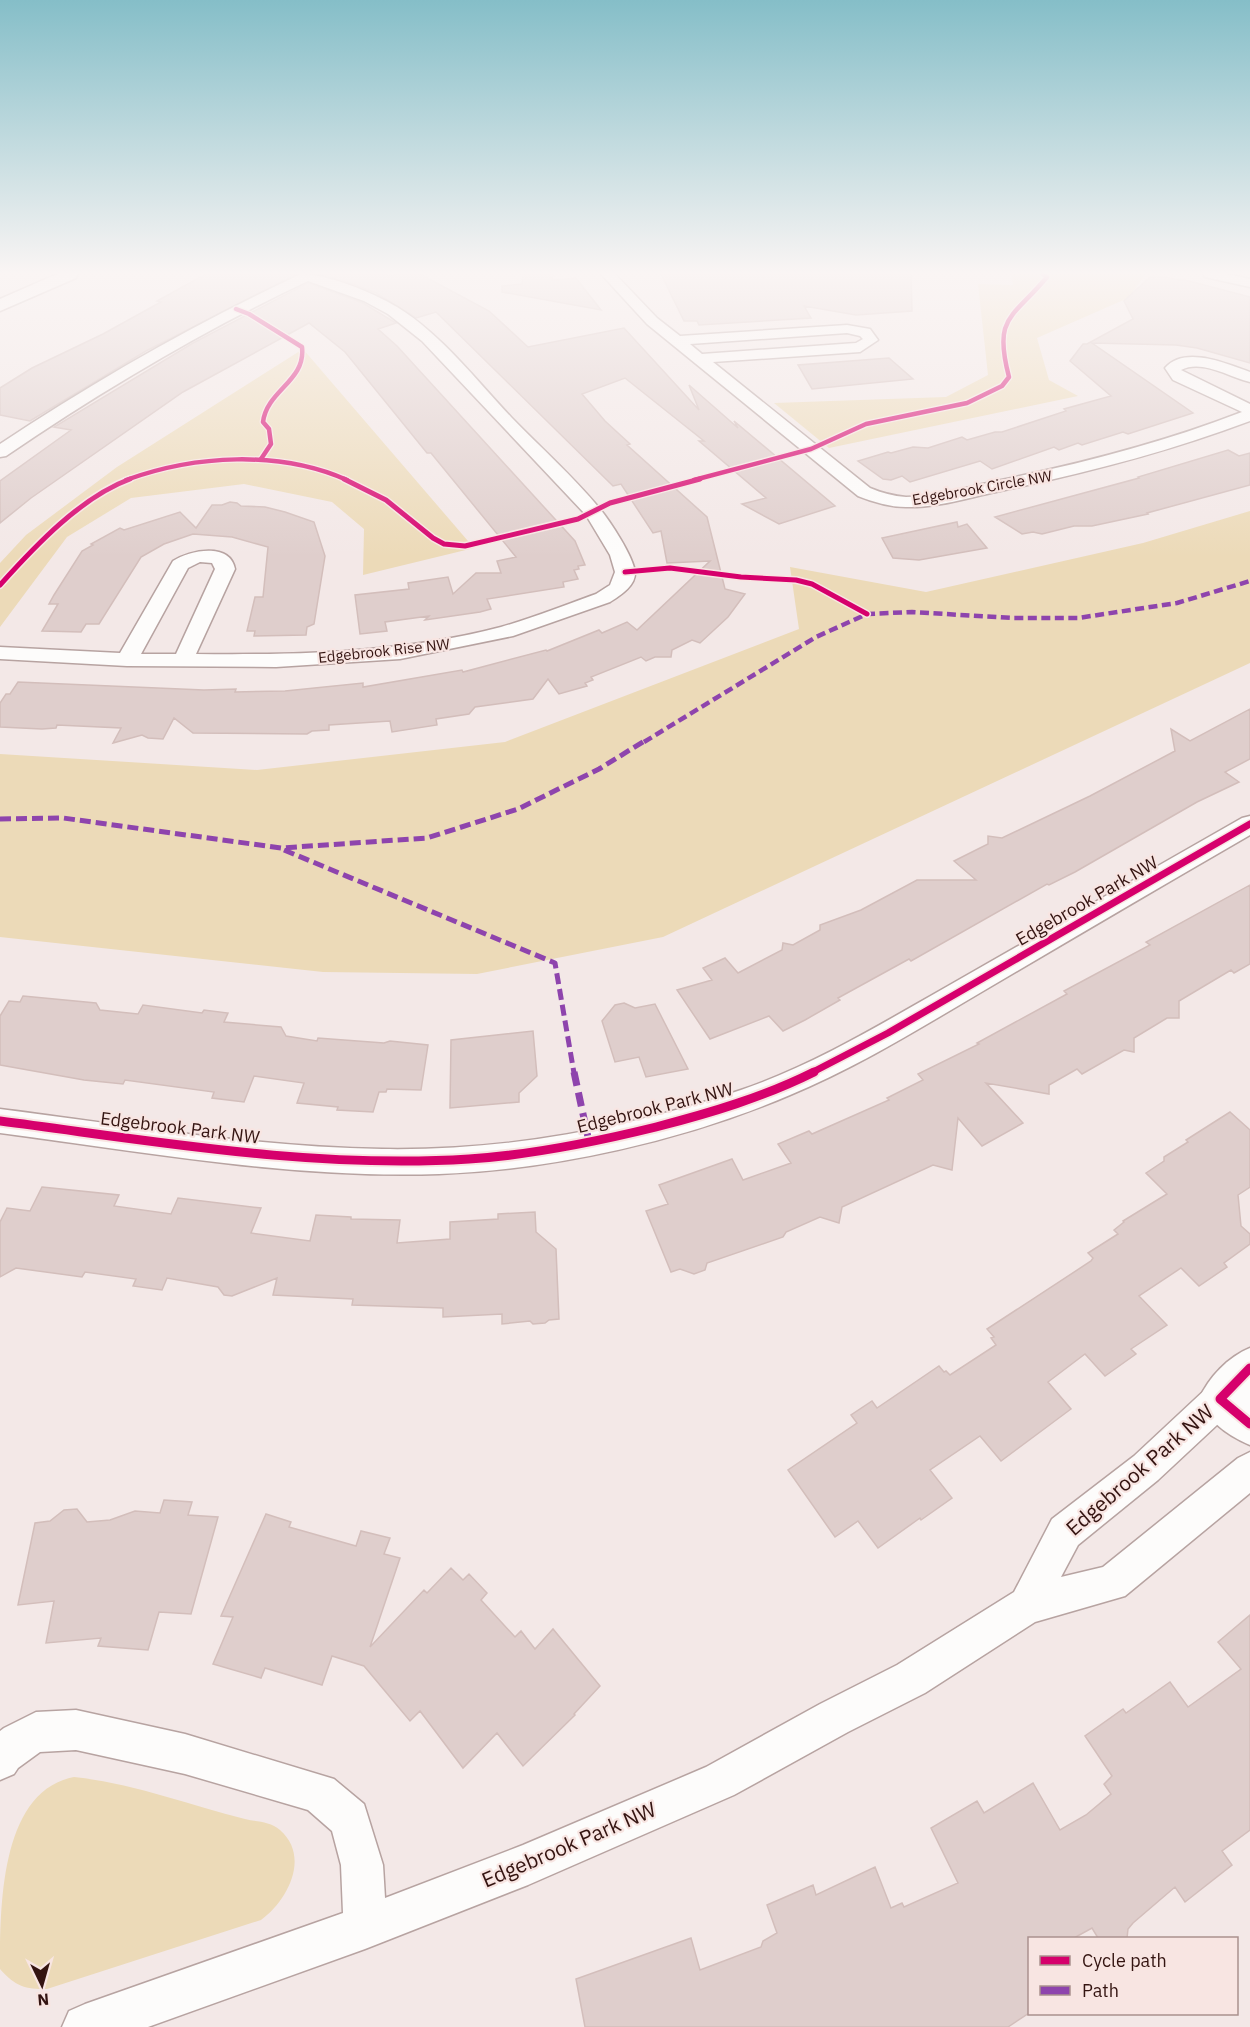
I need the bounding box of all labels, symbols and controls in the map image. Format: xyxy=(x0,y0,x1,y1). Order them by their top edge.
street label: Edgebrook Circle NW xyxy=(911,466,1054,509)
street label: Edgebrook Rise NW xyxy=(317,634,451,667)
street label: Edgebrook Park NW xyxy=(1012,851,1162,951)
street label: Edgebrook Park NW xyxy=(574,1077,735,1138)
street label: Edgebrook Park NW xyxy=(99,1106,261,1149)
street label: Edgebrook Park NW xyxy=(1060,1397,1219,1541)
street label: Edgebrook Park NW xyxy=(477,1795,660,1894)
legend xyxy=(1028,1937,1238,2015)
text: Cycle path xyxy=(1082,1949,1167,1972)
north arrow xyxy=(12,1955,72,2015)
text: Path xyxy=(1082,1979,1119,2002)
text: N xyxy=(37,1989,50,2010)

